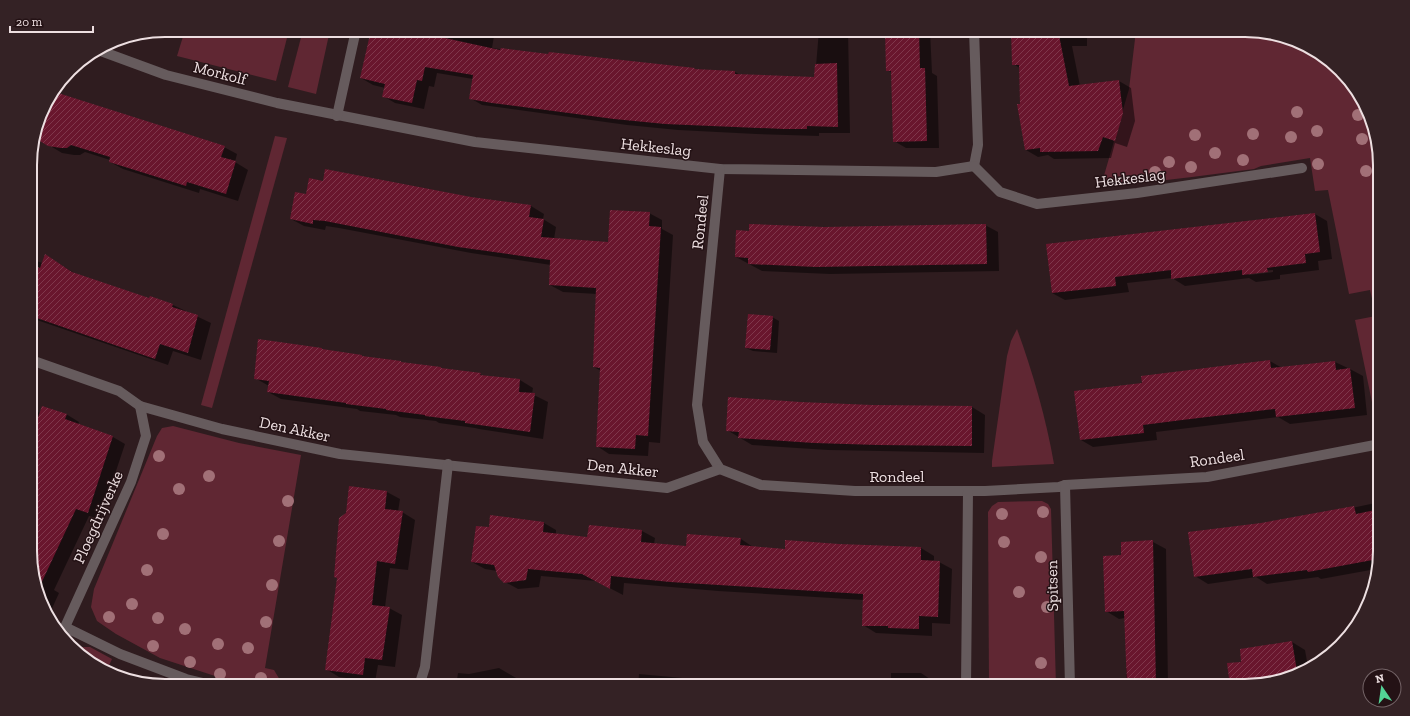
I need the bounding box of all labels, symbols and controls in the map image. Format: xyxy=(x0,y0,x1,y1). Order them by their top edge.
scale bar xyxy=(10,8,93,34)
text: 20 m xyxy=(16,15,43,29)
street label: Morkolf xyxy=(191,57,250,89)
street label: Hekkeslag xyxy=(620,134,692,160)
street label: Hekkeslag xyxy=(1094,164,1167,192)
street label: Rondeel xyxy=(688,194,712,250)
street label: Den Akker xyxy=(258,412,333,446)
street label: Rondeel xyxy=(1188,445,1246,471)
street label: Den Akker xyxy=(586,455,660,481)
street label: Rondeel xyxy=(869,467,925,486)
street label: Ploegdrijverke xyxy=(69,468,127,566)
street label: Spitsen xyxy=(1042,559,1062,612)
north arrow xyxy=(1362,668,1402,708)
text: N xyxy=(1374,671,1386,686)

